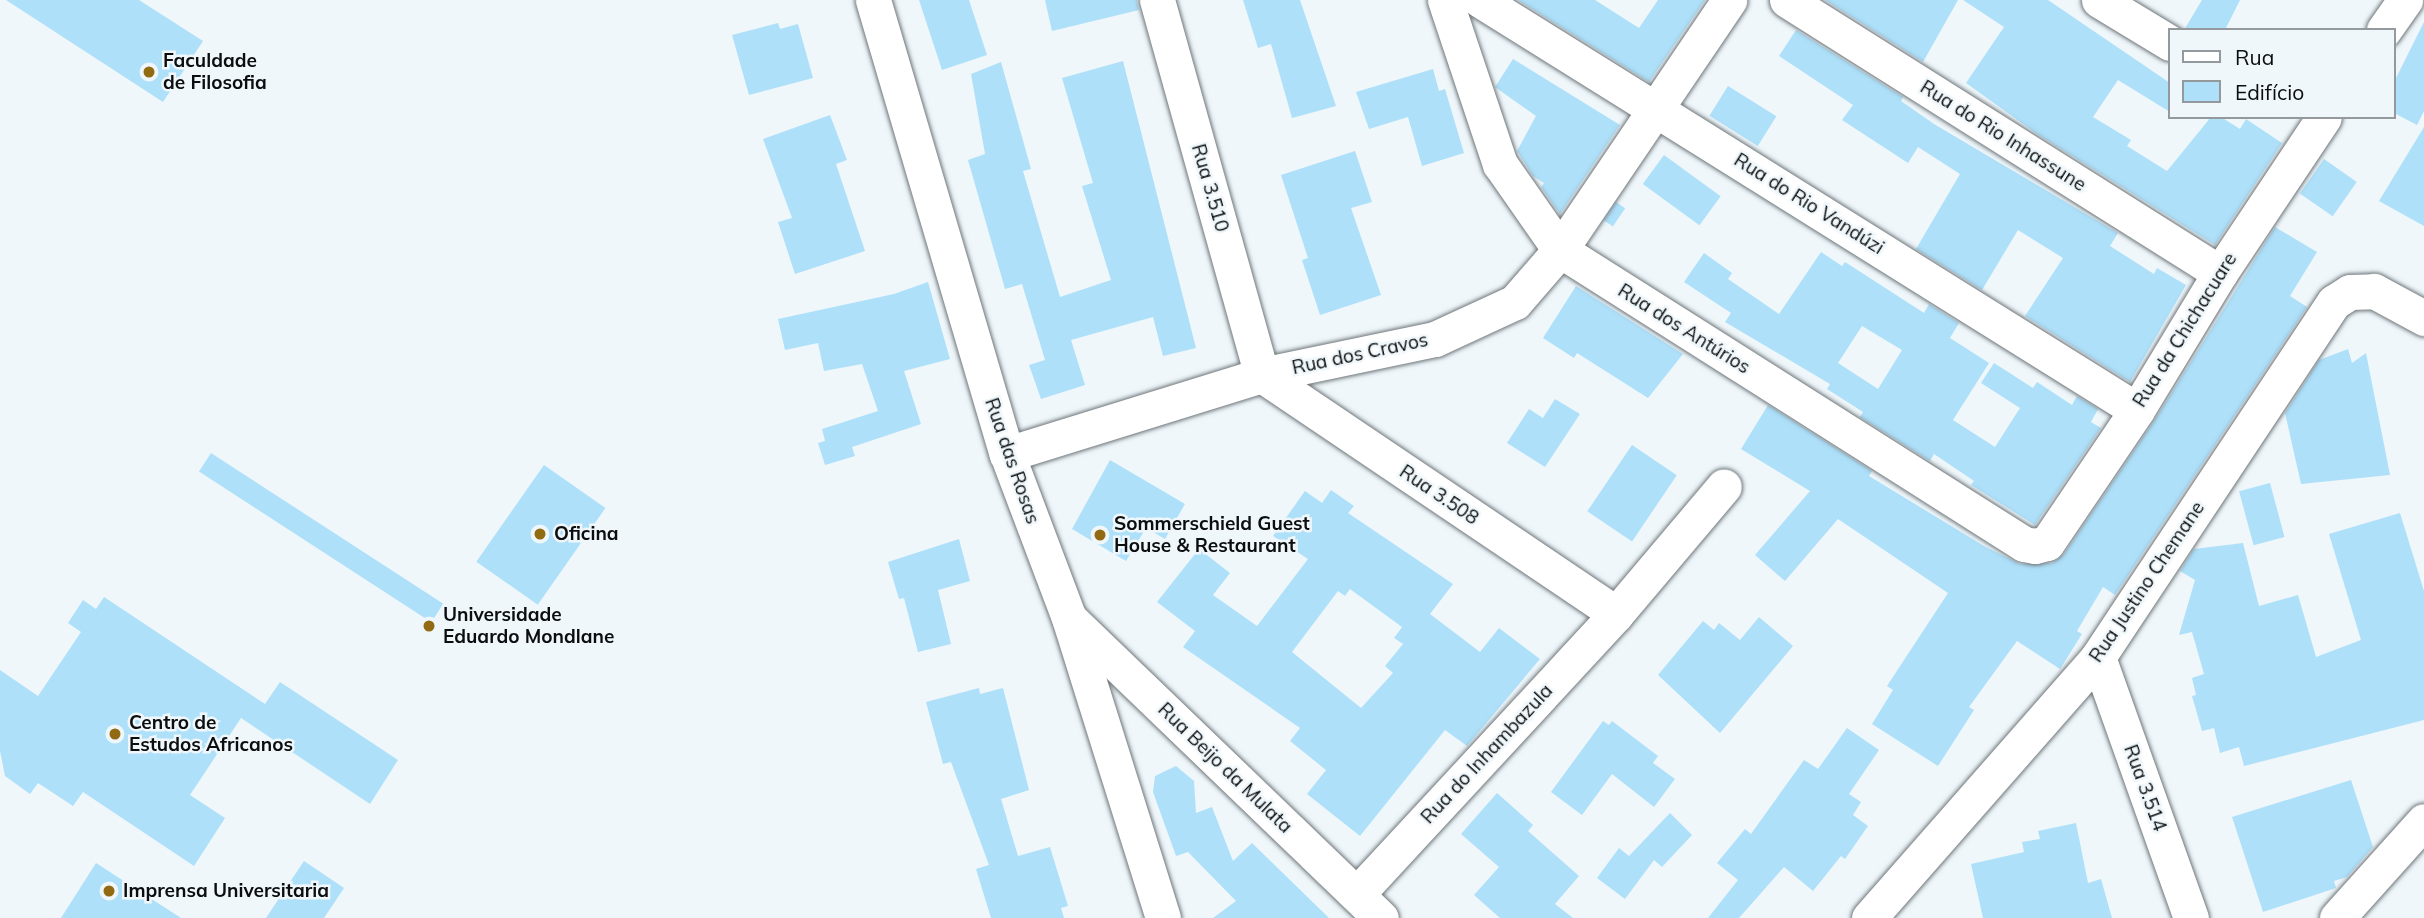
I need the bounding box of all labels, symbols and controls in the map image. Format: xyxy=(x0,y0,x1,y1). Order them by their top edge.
legend xyxy=(2168,28,2396,119)
text: Rua xyxy=(2235,44,2274,70)
place label: Faculdade de Filosofia xyxy=(163,50,267,94)
marker: Faculdade de Filosofia xyxy=(141,64,157,80)
street label: Rua do Rio Inhassune xyxy=(1916,76,2090,196)
text: Edifício xyxy=(2235,79,2304,105)
street label: Rua 3.510 xyxy=(1187,141,1233,235)
street label: Rua do Rio Vandúzi xyxy=(1730,149,1888,259)
street label: Rua da Chichacuare xyxy=(2128,249,2242,411)
street label: Rua dos Antúrios xyxy=(1614,279,1754,379)
street label: Rua dos Cravos xyxy=(1290,328,1430,380)
street label: Rua das Rosas xyxy=(980,395,1044,527)
street label: Rua 3.508 xyxy=(1395,460,1483,530)
street label: Rua Justino Chemane xyxy=(2085,497,2209,667)
place label: Sommerschield Guest House & Restaurant xyxy=(1114,513,1310,557)
place label: Oficina xyxy=(554,523,619,545)
marker: Oficina xyxy=(532,526,548,542)
marker: Sommerschield Guest House & Restaurant xyxy=(1092,527,1108,543)
place label: Universidade Eduardo Mondlane xyxy=(443,604,614,648)
marker: Universidade Eduardo Mondlane xyxy=(421,618,437,634)
street label: Rua do Inhambazula xyxy=(1416,679,1558,829)
street label: Rua Beijo da Mulata xyxy=(1153,698,1297,838)
place label: Centro de Estudos Africanos xyxy=(129,712,293,756)
marker: Centro de Estudos Africanos xyxy=(107,726,123,742)
street label: Rua 3.514 xyxy=(2119,742,2171,834)
place label: Imprensa Universitaria xyxy=(123,880,329,902)
marker: Imprensa Universitaria xyxy=(101,883,117,899)

